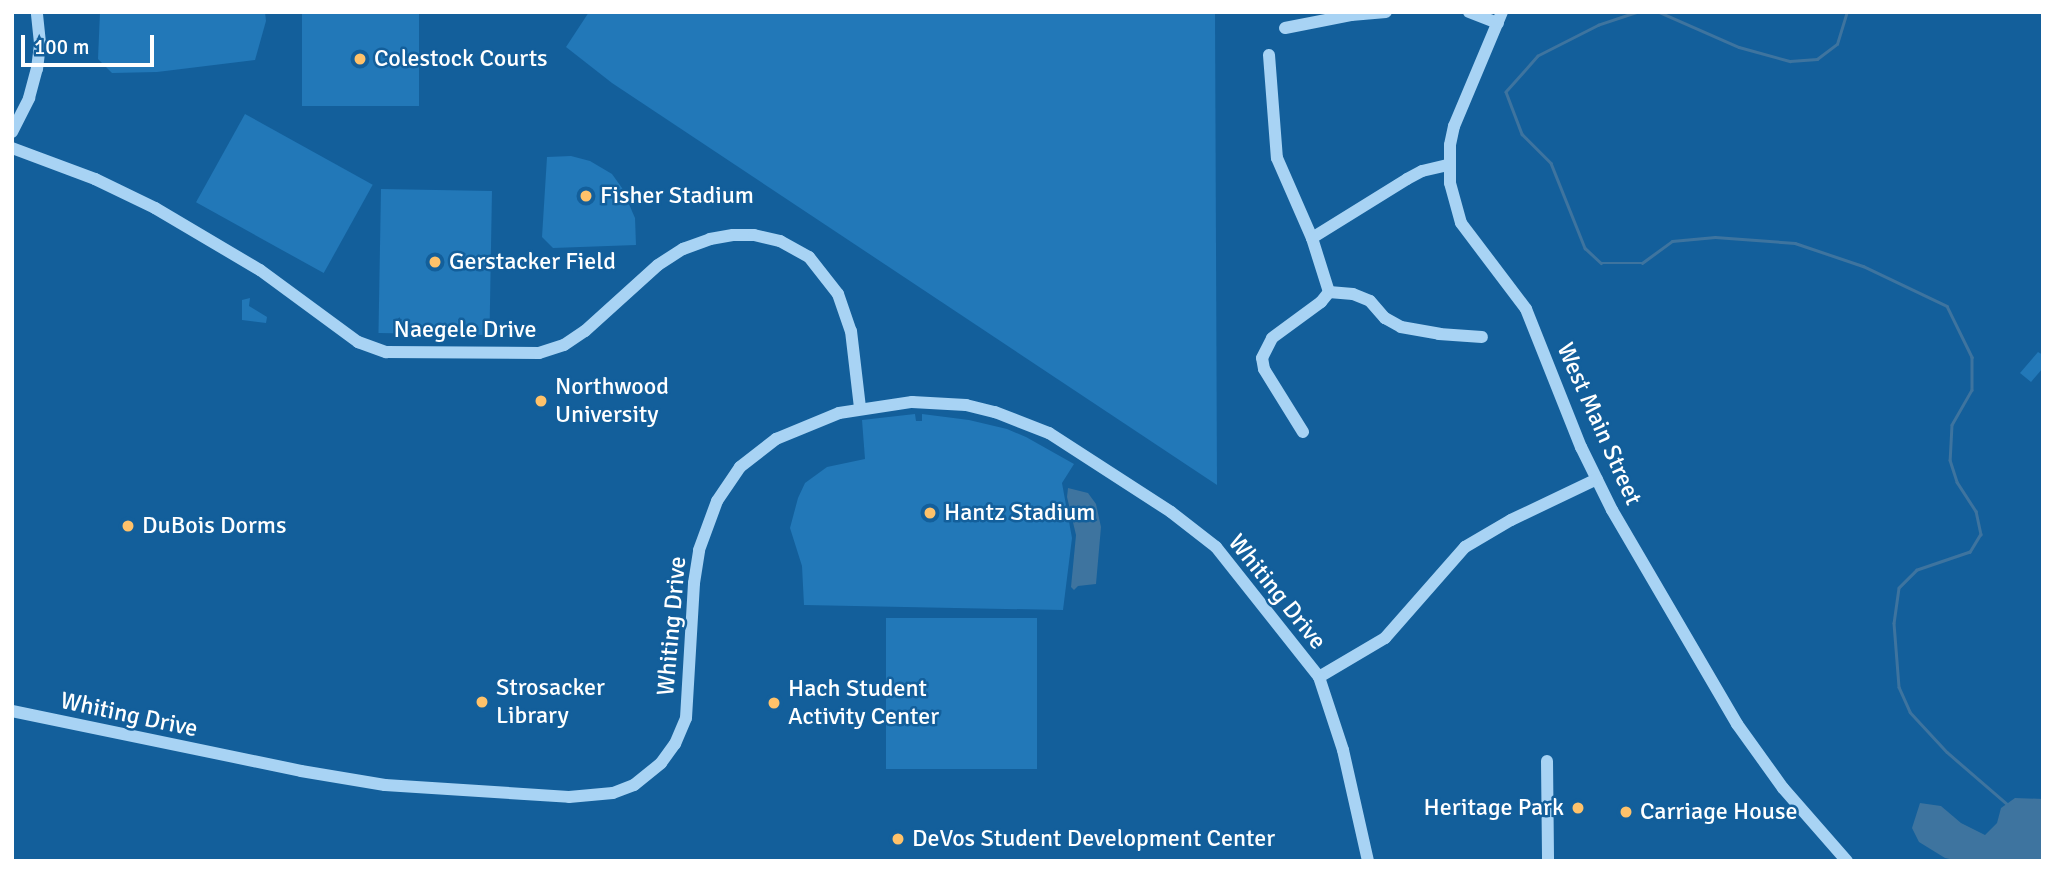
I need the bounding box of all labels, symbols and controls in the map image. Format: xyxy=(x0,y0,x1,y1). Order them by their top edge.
scale bar xyxy=(24,21,158,65)
text: 100 m xyxy=(34,34,89,60)
place label: Colestock Courts xyxy=(374,45,548,73)
marker: Colestock Courts xyxy=(352,51,368,67)
place label: Fisher Stadium xyxy=(600,182,754,210)
marker: Fisher Stadium xyxy=(578,188,594,204)
place label: Gerstacker Field xyxy=(449,248,616,276)
marker: Gerstacker Field xyxy=(427,254,443,270)
street label: Naegele Drive xyxy=(394,316,536,344)
street label: West Main Street xyxy=(1550,338,1648,510)
place label: Northwood University xyxy=(555,373,669,429)
marker: Northwood University xyxy=(533,393,549,409)
place label: Hantz Stadium xyxy=(944,499,1095,527)
marker: Hantz Stadium xyxy=(922,505,938,521)
place label: DuBois Dorms xyxy=(142,512,286,540)
marker: DuBois Dorms xyxy=(120,518,136,534)
street label: Whiting Drive xyxy=(1222,529,1332,655)
street label: Whiting Drive xyxy=(652,555,692,697)
place label: Strosacker Library xyxy=(496,674,605,730)
place label: Hach Student Activity Center xyxy=(788,675,939,731)
street label: Whiting Drive xyxy=(58,686,200,744)
marker: Strosacker Library xyxy=(474,694,490,710)
marker: Hach Student Activity Center xyxy=(766,695,782,711)
place label: Heritage Park xyxy=(1424,794,1564,822)
place label: Carriage House xyxy=(1640,798,1797,826)
marker: Heritage Park xyxy=(1570,800,1586,816)
marker: Carriage House xyxy=(1618,804,1634,820)
place label: DeVos Student Development Center xyxy=(912,825,1275,853)
marker: DeVos Student Development Center xyxy=(890,831,906,847)

